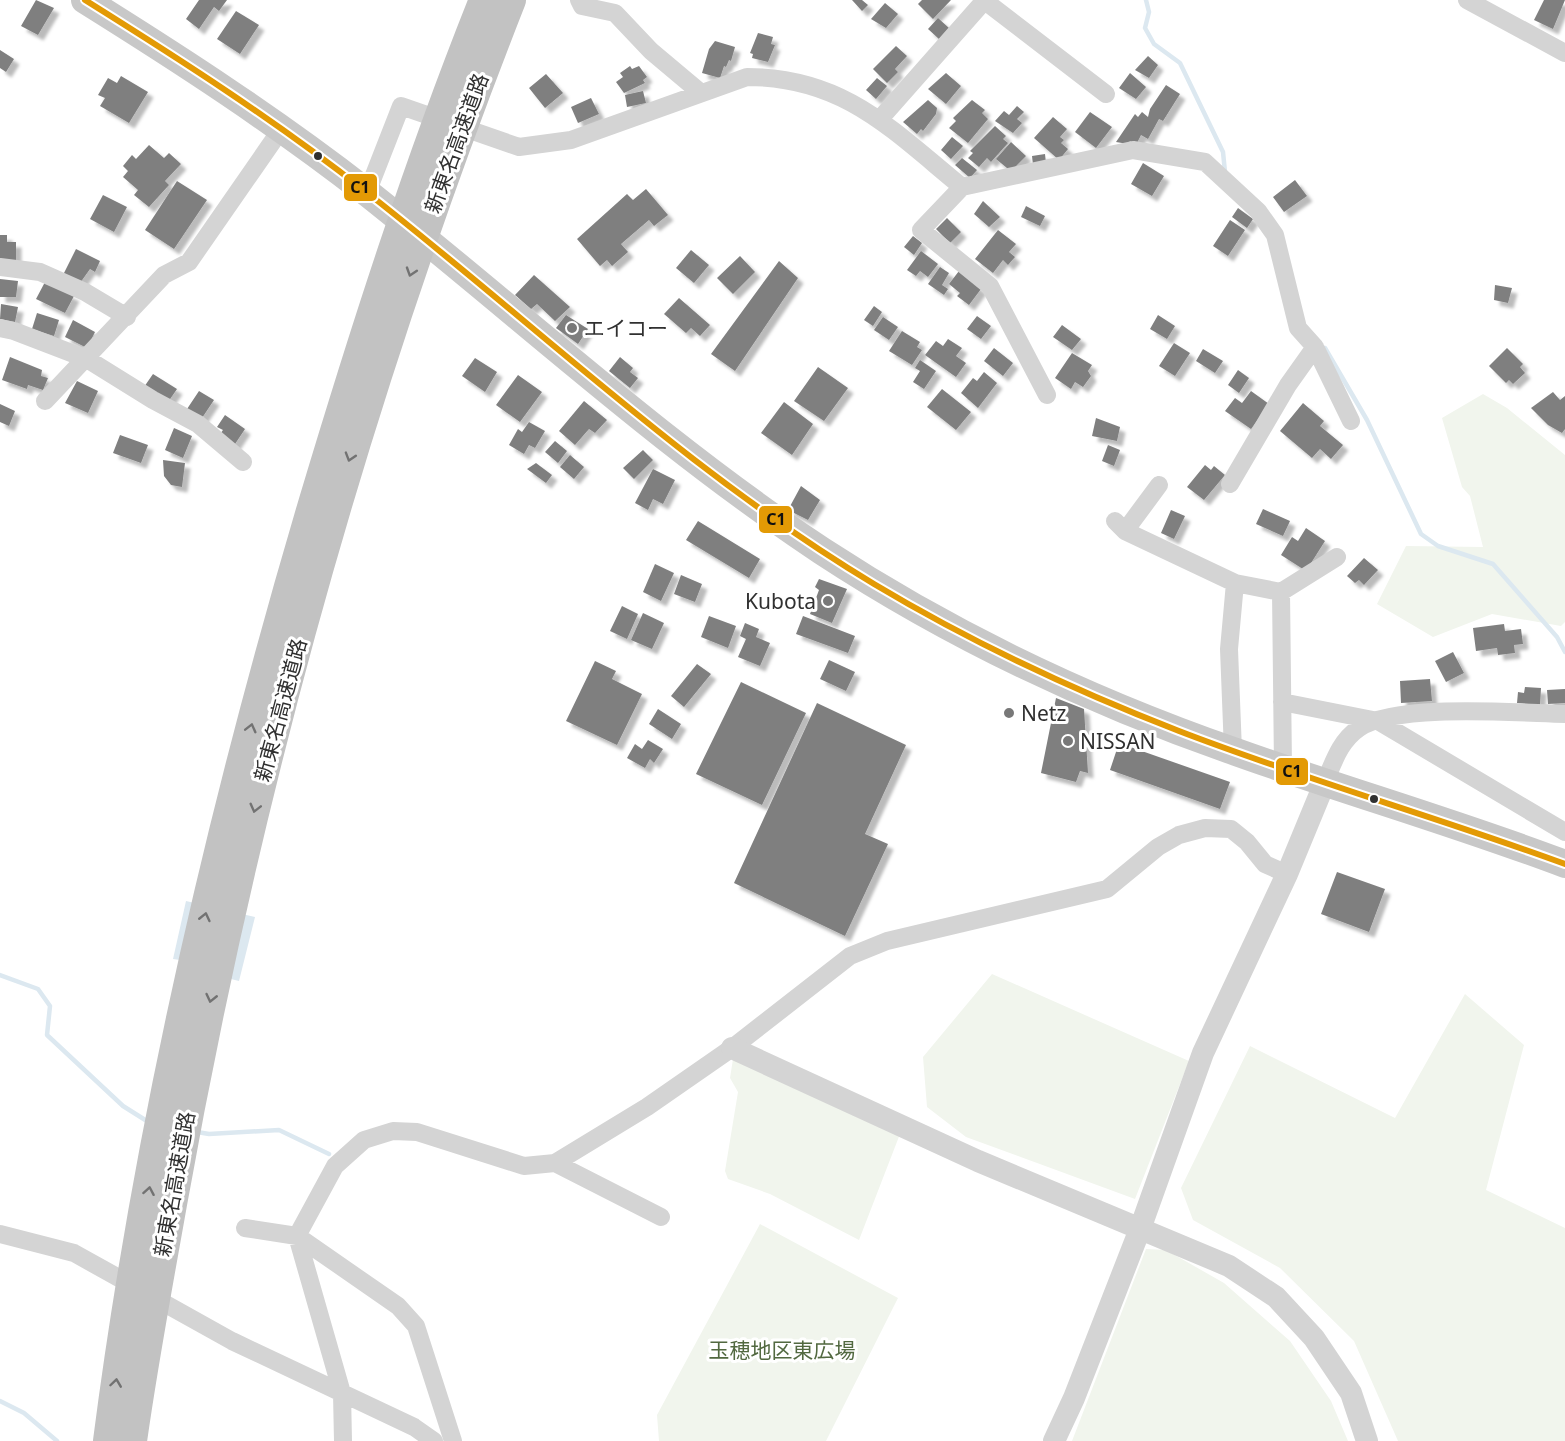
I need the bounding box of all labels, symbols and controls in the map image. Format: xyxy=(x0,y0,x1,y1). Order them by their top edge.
street label: 新東名高速道路 xyxy=(418,69,494,217)
unlabelled marker xyxy=(312,150,324,162)
line badge: C1 xyxy=(343,173,378,202)
text: C1 xyxy=(350,176,370,198)
one-way arrow xyxy=(406,266,418,277)
place label: エイコー xyxy=(584,314,668,342)
marker: エイコー xyxy=(565,321,579,335)
one-way arrow xyxy=(345,451,357,462)
line badge: C1 xyxy=(758,505,793,534)
text: C1 xyxy=(766,508,786,530)
place label: Kubota xyxy=(745,587,816,615)
marker: Kubota xyxy=(821,594,835,608)
street label: 新東名高速道路 xyxy=(247,635,313,785)
place label: Netz xyxy=(1021,699,1066,727)
marker: Netz xyxy=(1002,706,1016,720)
one-way arrow xyxy=(244,723,256,734)
place label: NISSAN xyxy=(1080,727,1156,755)
marker: NISSAN xyxy=(1061,734,1075,748)
line badge: C1 xyxy=(1275,757,1309,786)
text: C1 xyxy=(1282,760,1302,782)
unlabelled marker xyxy=(1368,793,1380,805)
one-way arrow xyxy=(250,802,263,812)
one-way arrow xyxy=(197,913,210,923)
one-way arrow xyxy=(205,992,218,1002)
street label: 新東名高速道路 xyxy=(147,1109,201,1259)
one-way arrow xyxy=(142,1186,155,1196)
park label: 玉穂地区東広場 xyxy=(709,1336,856,1364)
one-way arrow xyxy=(110,1378,122,1388)

